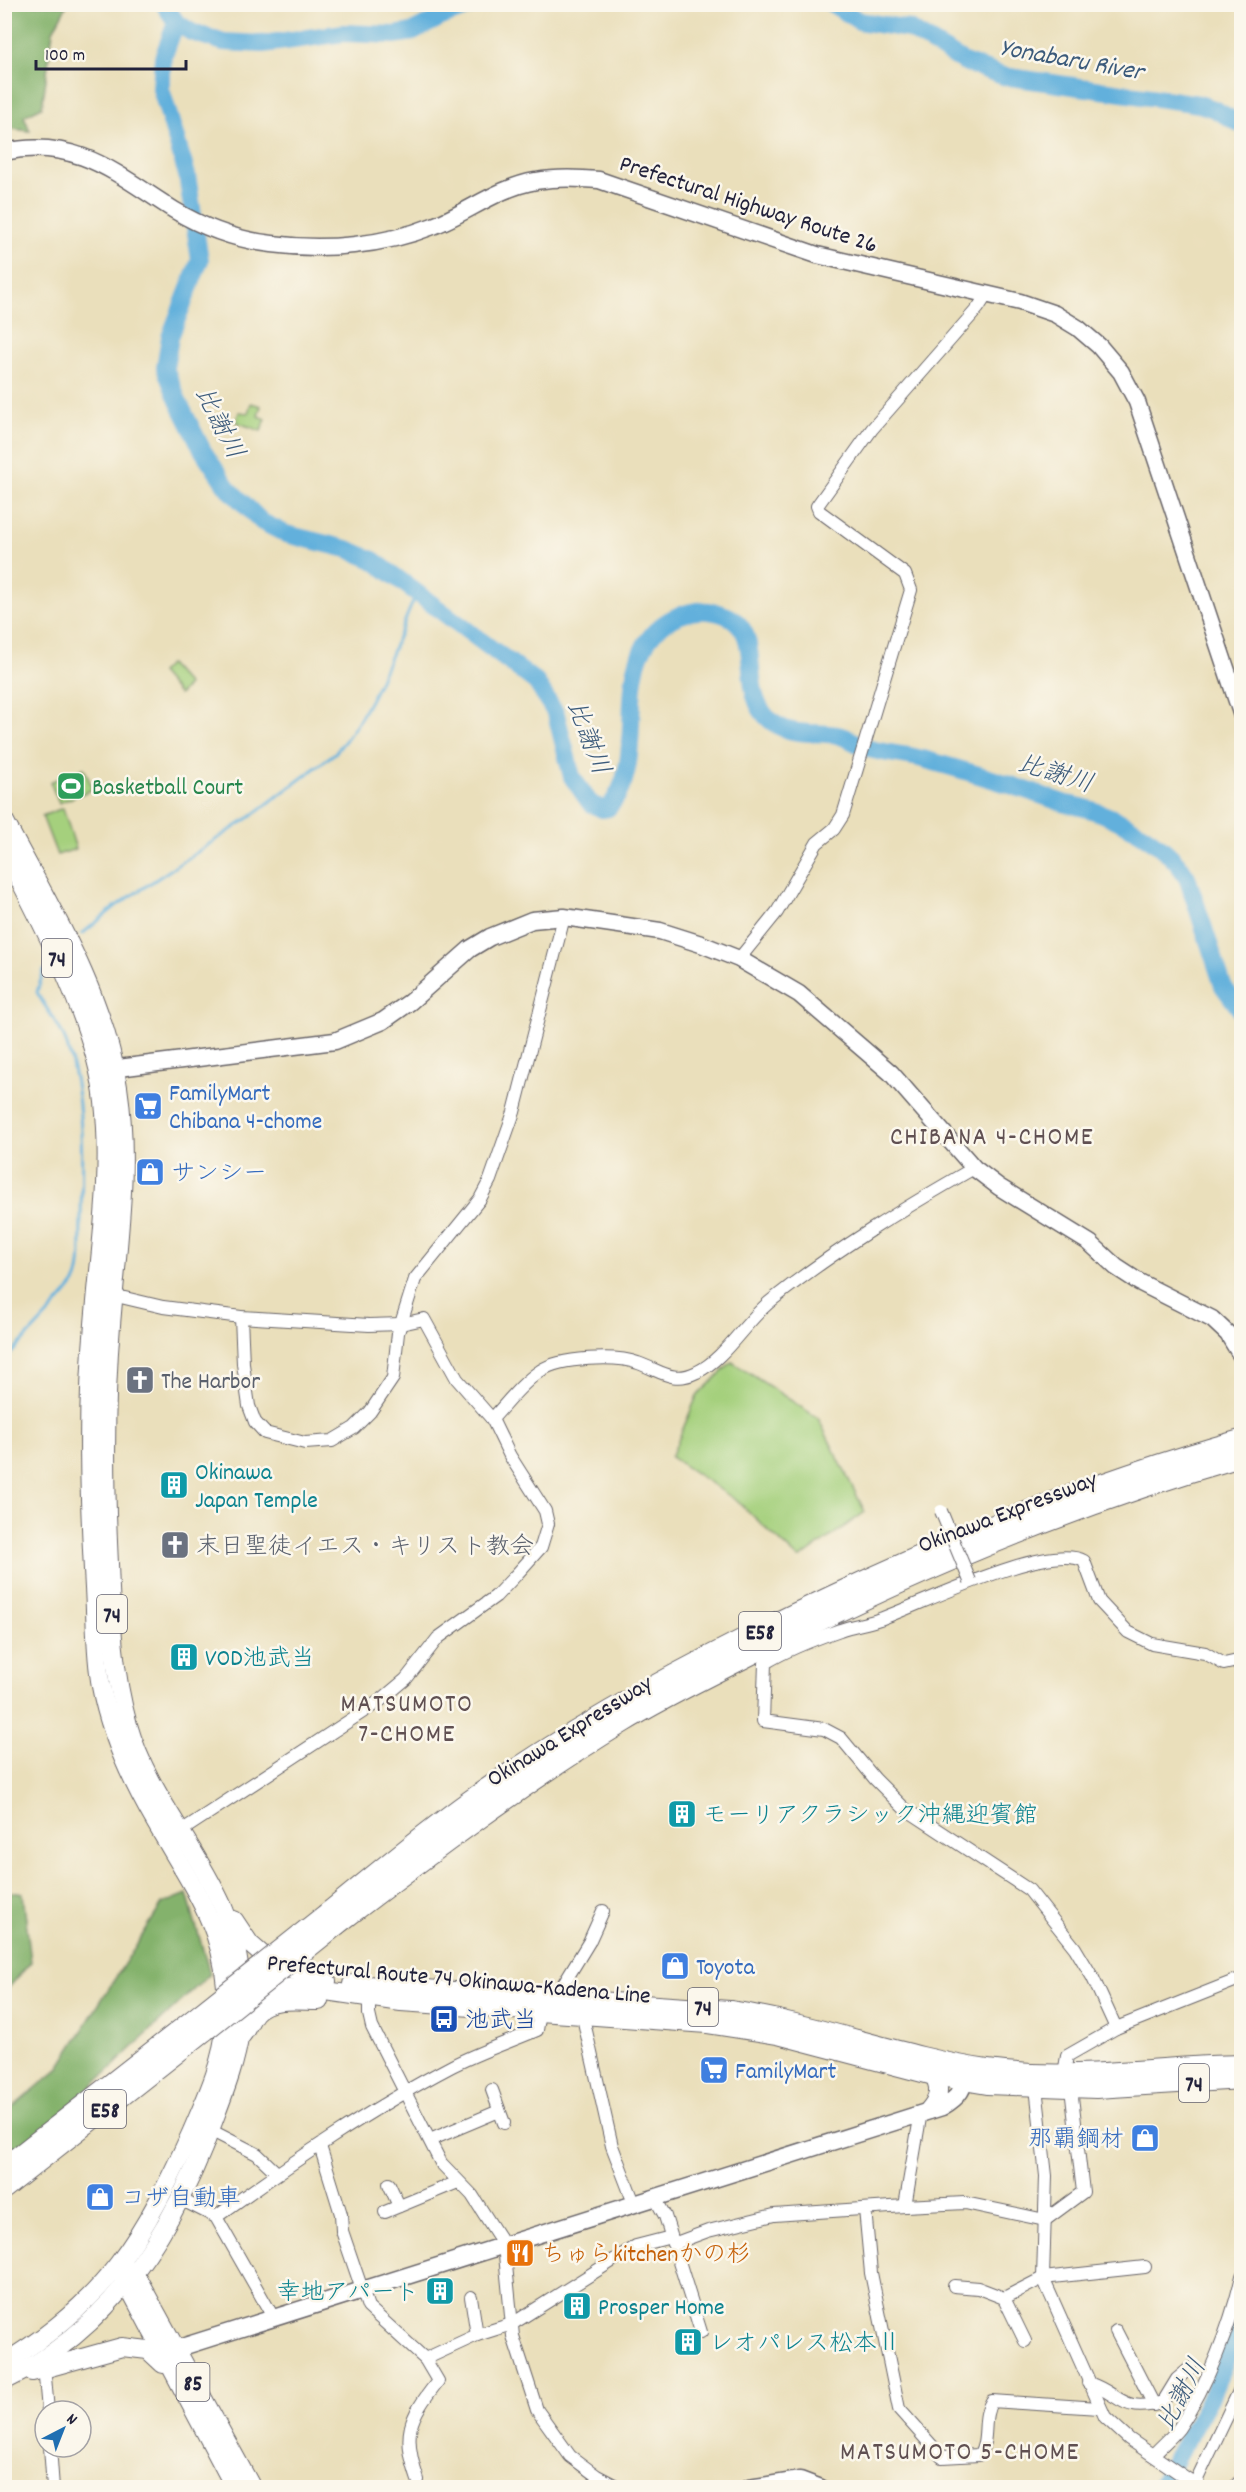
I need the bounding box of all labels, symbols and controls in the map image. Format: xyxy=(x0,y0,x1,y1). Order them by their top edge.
water label: Yonabaru River xyxy=(997,31,1149,93)
scale bar xyxy=(36,33,186,71)
text: 100 m xyxy=(45,44,85,69)
street label: Prefectural Highway Route 26 xyxy=(615,148,882,264)
water label: 比謝川 xyxy=(184,380,252,467)
water label: 比謝川 xyxy=(555,695,618,781)
water label: 比謝川 xyxy=(1012,746,1098,804)
sports icon: Basketball Court xyxy=(55,770,87,802)
place label: Basketball Court xyxy=(92,772,243,806)
road number: 74 xyxy=(42,939,72,977)
place label: FamilyMart Chibana 4-chome xyxy=(169,1078,322,1140)
supermarket icon: FamilyMart Chibana 4-chome xyxy=(132,1090,164,1122)
district label: CHIBANA 4-CHOME xyxy=(890,1120,1094,1157)
shop icon: サンシー xyxy=(134,1156,166,1188)
place label: サンシー xyxy=(171,1158,267,1192)
church icon: The Harbor xyxy=(124,1364,156,1396)
place label: The Harbor xyxy=(161,1366,260,1400)
place label: Okinawa Japan Temple xyxy=(195,1457,318,1519)
street label: Okinawa Expressway xyxy=(914,1464,1104,1564)
building icon: Okinawa Japan Temple xyxy=(158,1469,190,1501)
church icon: 末日聖徒イエス・キリスト教会 xyxy=(159,1529,191,1561)
place label: 末日聖徒イエス・キリスト教会 xyxy=(196,1531,534,1565)
road number: 74 xyxy=(97,1595,127,1633)
road number: E58 xyxy=(739,1612,781,1650)
building icon: VOD池武当 xyxy=(168,1641,200,1673)
place label: VOD池武当 xyxy=(205,1643,315,1677)
street label: Okinawa Expressway xyxy=(481,1667,661,1797)
district label: MATSUMOTO 7-CHOME xyxy=(341,1687,473,1754)
building icon: モーリアクラシック沖縄迎賓館 xyxy=(666,1798,698,1830)
place label: モーリアクラシック沖縄迎賓館 xyxy=(703,1800,1038,1834)
street label: Prefectural Route 74 Okinawa-Kadena Line xyxy=(265,1947,652,2015)
shop icon: Toyota xyxy=(659,1950,691,1982)
place label: Toyota xyxy=(696,1952,755,1986)
road number: 74 xyxy=(688,1988,718,2026)
bus stop icon: 池武当 xyxy=(428,2003,460,2035)
place label: 池武当 xyxy=(465,2005,537,2039)
supermarket icon: FamilyMart xyxy=(698,2054,730,2086)
place label: FamilyMart xyxy=(735,2056,836,2090)
road number: 74 xyxy=(1179,2064,1209,2102)
road number: E58 xyxy=(84,2090,126,2128)
shop icon: 那覇鋼材 xyxy=(1129,2122,1161,2154)
place label: 那覇鋼材 xyxy=(1028,2124,1124,2158)
shop icon: コザ自動車 xyxy=(84,2181,116,2213)
place label: コザ自動車 xyxy=(121,2183,241,2217)
restaurant icon: ちゅらkitchenかの杉 xyxy=(504,2237,536,2269)
place label: ちゅらkitchenかの杉 xyxy=(541,2239,750,2273)
building icon: 幸地アパート xyxy=(424,2275,456,2307)
place label: 幸地アパート xyxy=(276,2277,419,2311)
building icon: Prosper Home xyxy=(561,2290,593,2322)
place label: Prosper Home xyxy=(598,2292,725,2326)
building icon: レオパレス松本Ⅱ xyxy=(672,2326,704,2358)
place label: レオパレス松本Ⅱ xyxy=(709,2328,901,2362)
water label: 比謝川 xyxy=(1149,2352,1217,2439)
road number: 85 xyxy=(176,2363,210,2401)
north arrow xyxy=(33,2399,93,2459)
text: N xyxy=(61,2409,82,2431)
district label: MATSUMOTO 5-CHOME xyxy=(840,2435,1080,2472)

